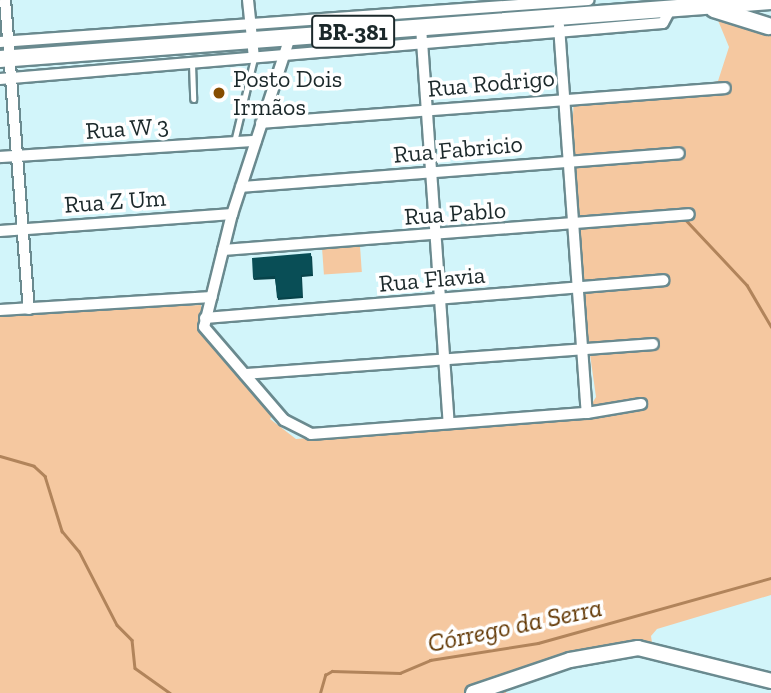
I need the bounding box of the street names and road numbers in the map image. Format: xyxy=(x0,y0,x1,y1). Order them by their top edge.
road number: BR-381 xyxy=(311,12,395,52)
street label: Rua Rodrigo xyxy=(426,63,556,103)
street label: Rua W 3 xyxy=(84,111,170,145)
street label: Rua Fabricio xyxy=(392,129,524,169)
street label: Rua Z Um xyxy=(63,183,167,219)
street label: Rua Pablo xyxy=(403,195,507,231)
street label: Rua Flavia xyxy=(378,260,486,298)

